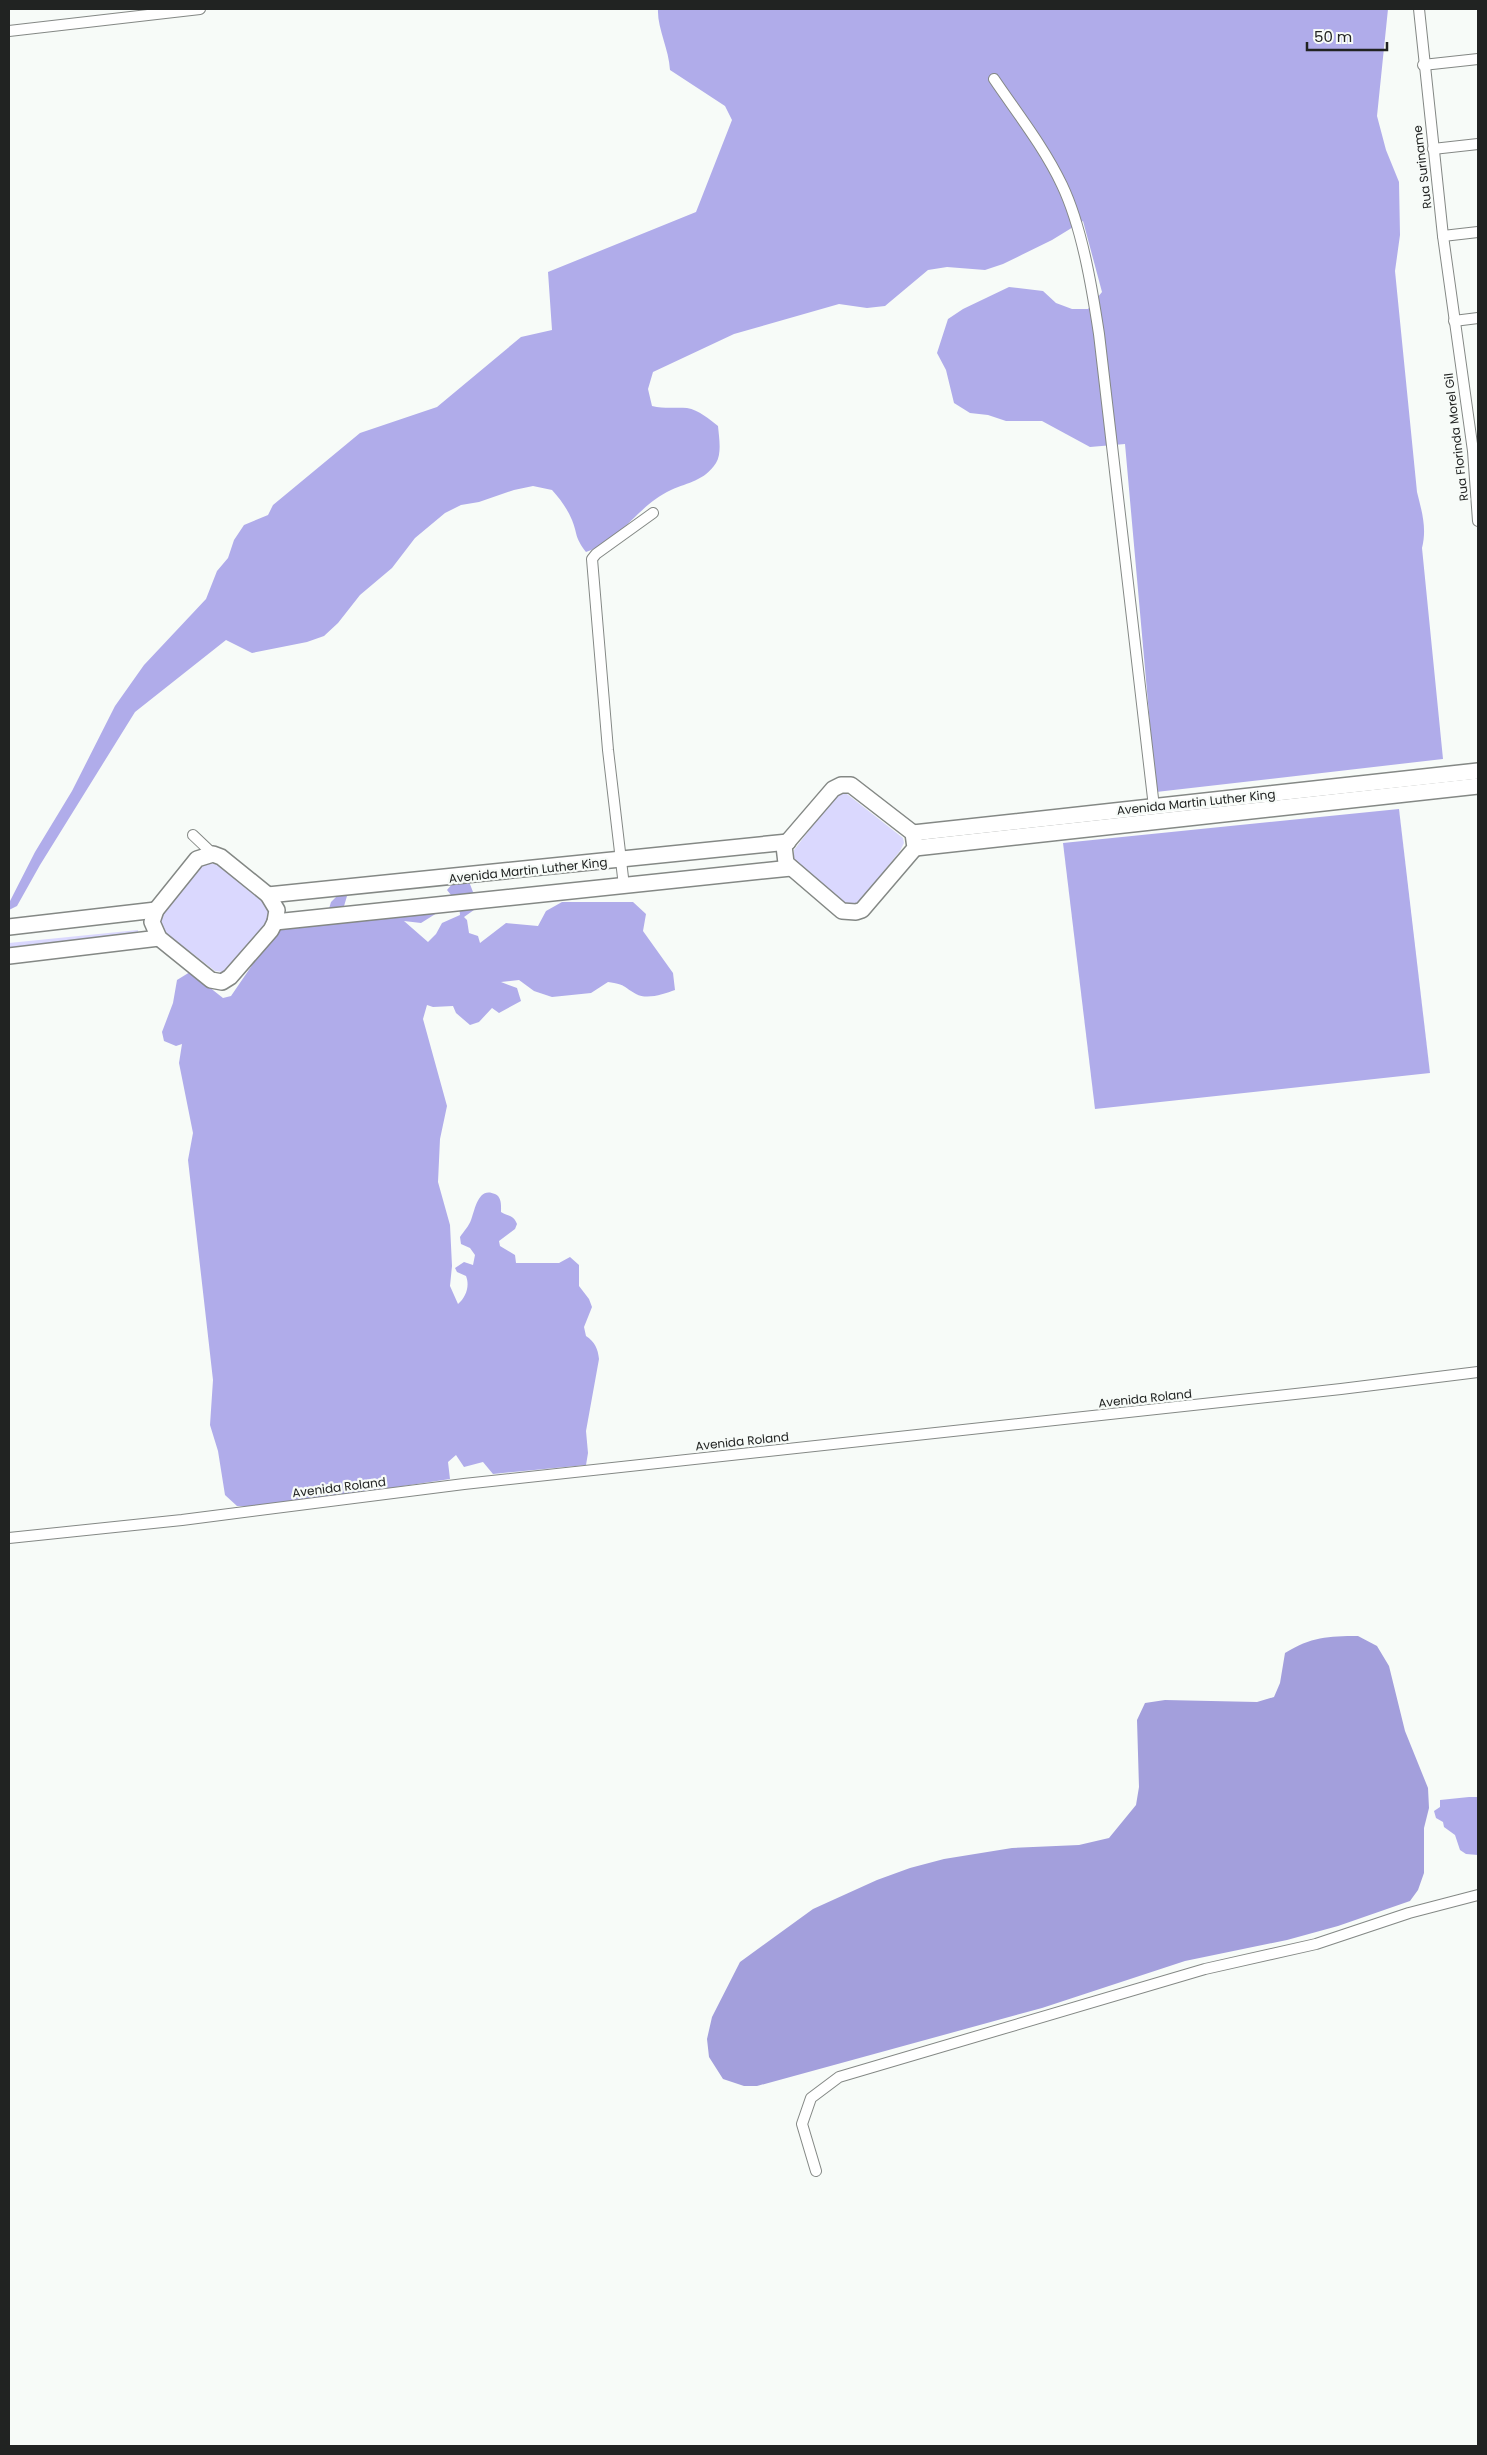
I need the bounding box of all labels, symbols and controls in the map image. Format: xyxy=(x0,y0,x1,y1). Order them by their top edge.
scale bar xyxy=(1307,20,1387,52)
text: 50 m xyxy=(1314,26,1352,47)
street label: Rua Suriname xyxy=(1408,124,1436,210)
street label: Rua Florinda Morel Gil xyxy=(1440,372,1472,502)
street label: Avenida Martin Luther King xyxy=(1116,785,1276,819)
street label: Avenida Martin Luther King xyxy=(448,853,608,887)
street label: Avenida Roland xyxy=(1097,1385,1193,1411)
street label: Avenida Roland xyxy=(694,1428,790,1454)
street label: Avenida Roland xyxy=(291,1473,387,1501)

